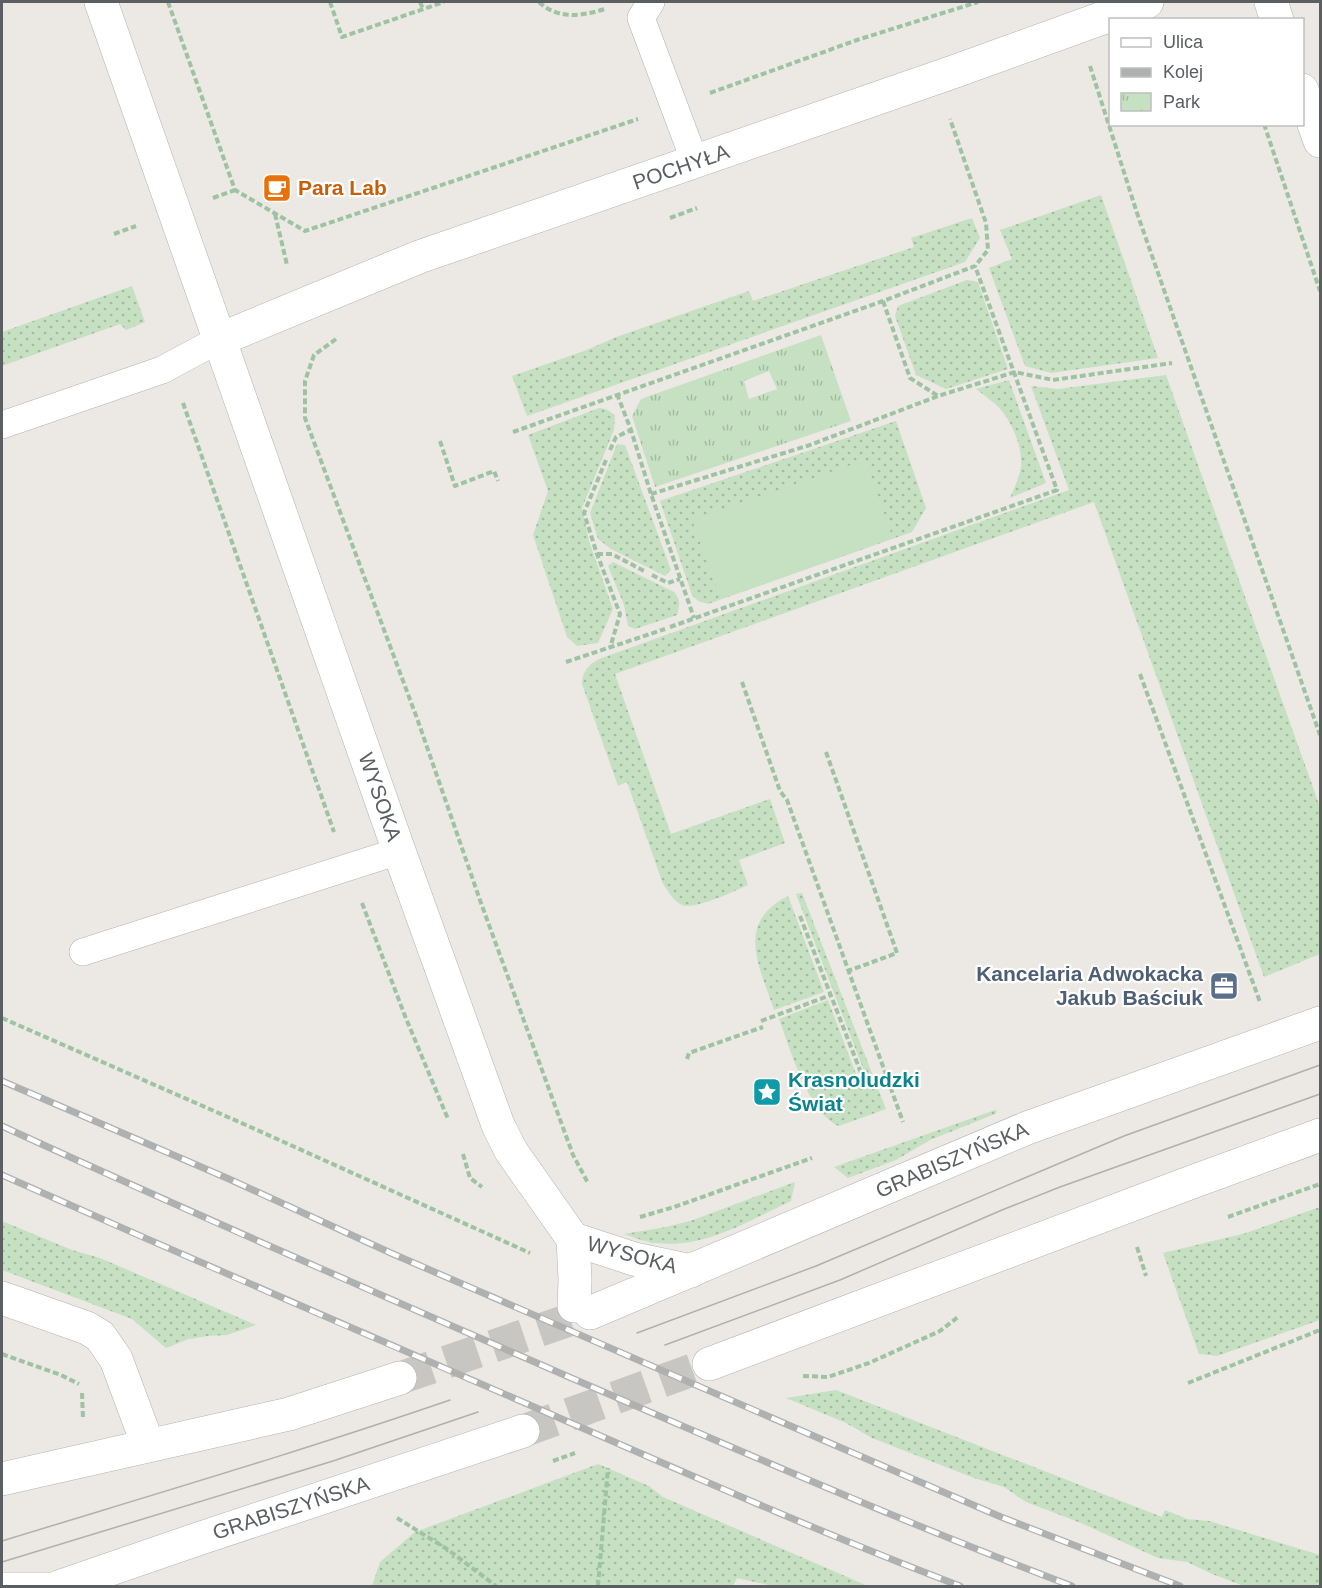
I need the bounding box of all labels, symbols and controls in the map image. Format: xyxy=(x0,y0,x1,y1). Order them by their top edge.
legend xyxy=(1109,18,1304,126)
text: Ulica xyxy=(1163,32,1204,52)
text: Kolej xyxy=(1163,62,1203,82)
text: Park xyxy=(1163,92,1201,112)
street label: POCHYŁA xyxy=(630,139,732,194)
cafe icon: Para Lab xyxy=(261,172,293,204)
place label: Para Lab xyxy=(298,176,387,199)
street label: WYSOKA xyxy=(355,750,406,844)
place label: Kancelaria Adwokacka Jakub Baściuk xyxy=(976,962,1203,1009)
office icon: Kancelaria Adwokacka Jakub Baściuk xyxy=(1208,970,1240,1002)
place label: Krasnoludzki Świat xyxy=(788,1068,920,1115)
place icon: Krasnoludzki Świat xyxy=(751,1076,783,1108)
street label: GRABISZYŃSKA xyxy=(872,1117,1031,1202)
street label: WYSOKA xyxy=(585,1231,680,1278)
street label: GRABISZYŃSKA xyxy=(210,1471,372,1544)

